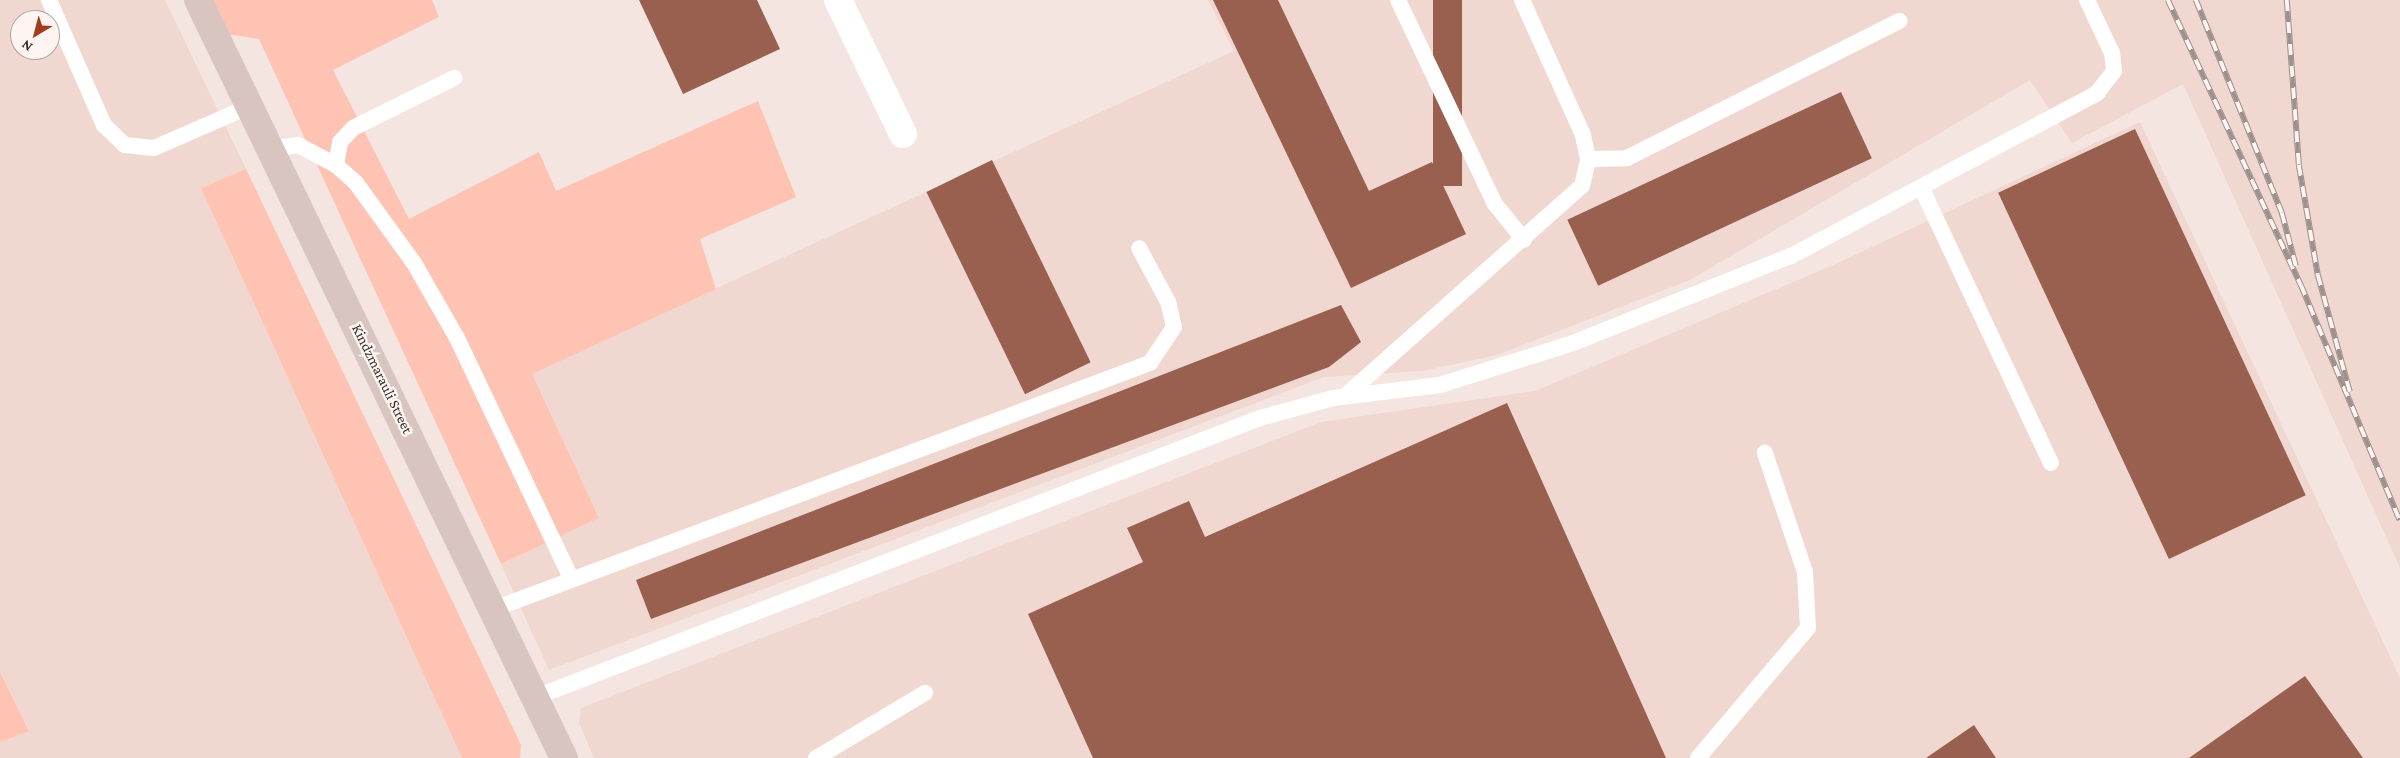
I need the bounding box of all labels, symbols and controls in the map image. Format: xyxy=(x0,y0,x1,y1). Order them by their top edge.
north arrow xyxy=(10,10,60,60)
text: N xyxy=(18,37,35,55)
street label: Kindzmarauli Street xyxy=(348,321,416,437)

